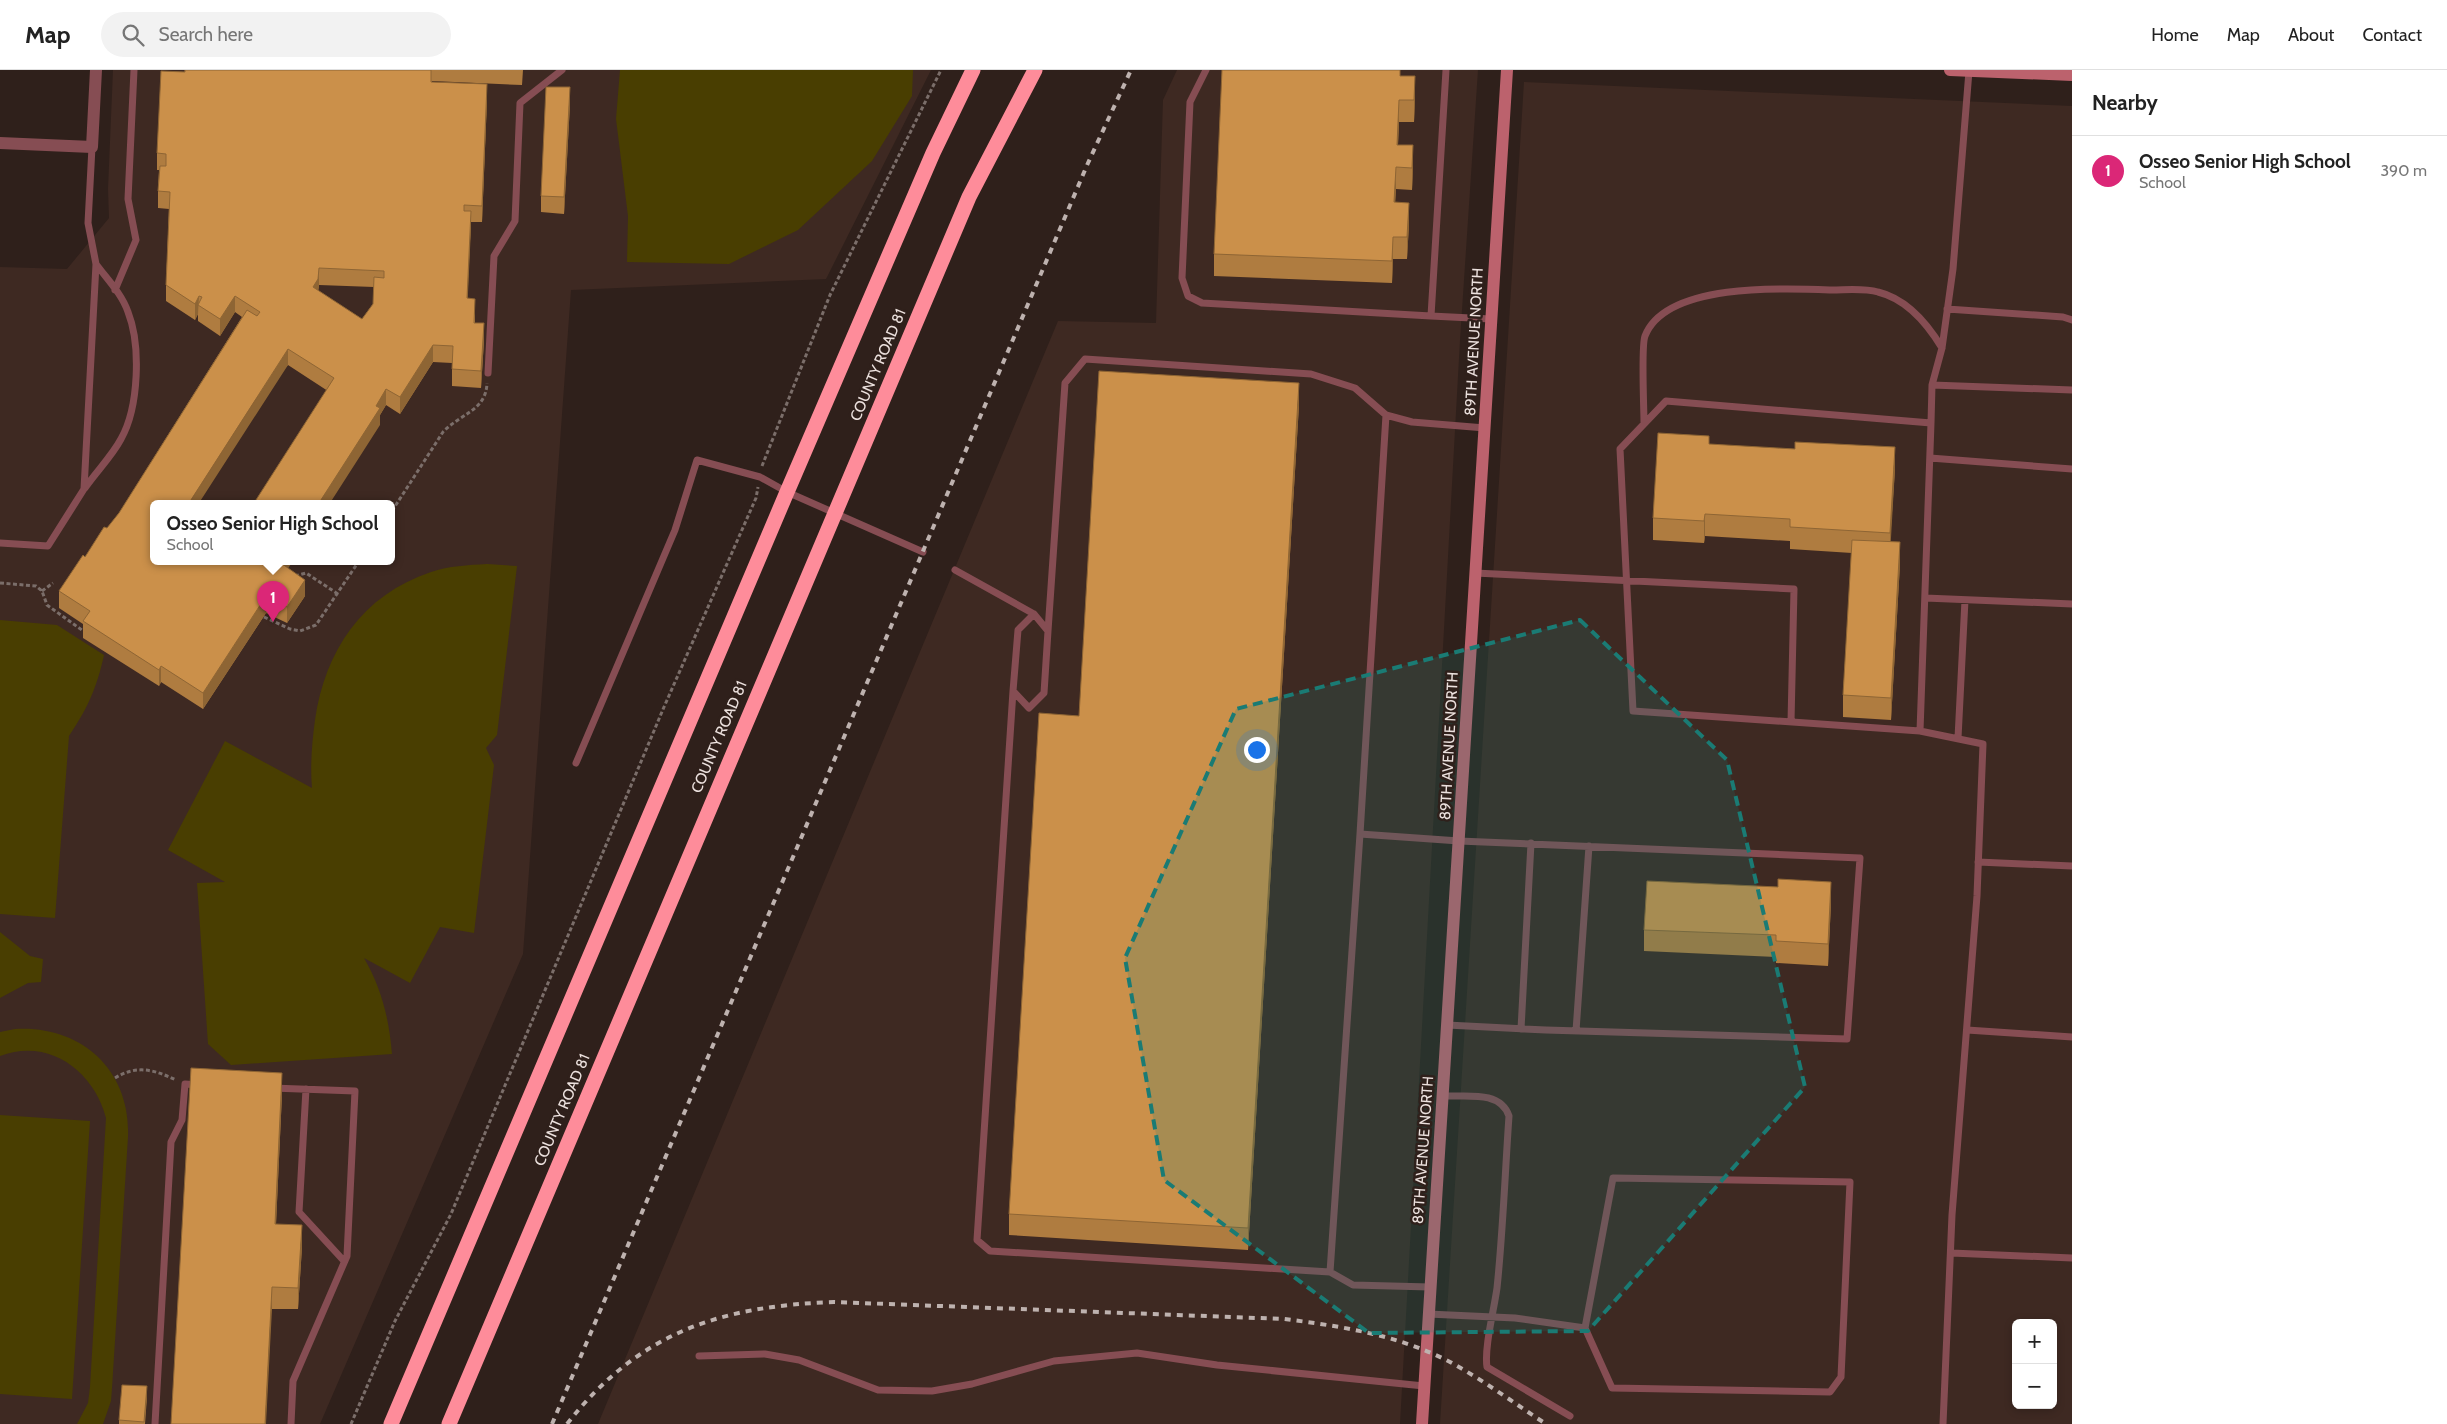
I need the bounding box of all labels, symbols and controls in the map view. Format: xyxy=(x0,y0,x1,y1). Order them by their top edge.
search box xyxy=(101,12,451,57)
text: Map xyxy=(25,20,71,49)
icon: search xyxy=(119,21,147,49)
text: Search here xyxy=(159,23,253,46)
text: Home xyxy=(2151,24,2199,46)
text: Map xyxy=(2227,24,2260,46)
text: About xyxy=(2288,24,2334,46)
text: Contact xyxy=(2362,24,2422,46)
text: Nearby xyxy=(2092,90,2158,115)
text: Osseo Senior High School xyxy=(2139,150,2351,173)
text: 1 xyxy=(2105,161,2111,180)
text: 390 m xyxy=(2380,161,2427,180)
text: School xyxy=(2139,173,2186,192)
street label: 89TH AVENUE NORTH xyxy=(1461,268,1487,416)
street label: COUNTY ROAD 81 xyxy=(846,306,910,424)
popup xyxy=(150,500,395,565)
text: Osseo Senior High School xyxy=(167,512,378,535)
text: School xyxy=(167,535,213,554)
pin: 1 xyxy=(257,581,289,622)
street label: 89TH AVENUE NORTH xyxy=(1436,672,1462,820)
street label: COUNTY ROAD 81 xyxy=(687,678,751,796)
your location xyxy=(1244,737,1270,763)
street label: COUNTY ROAD 81 xyxy=(530,1051,594,1169)
street label: 89TH AVENUE NORTH xyxy=(1409,1075,1437,1225)
map controls xyxy=(2012,1319,2057,1409)
button: + xyxy=(2012,1319,2057,1364)
button: − xyxy=(2012,1364,2057,1409)

